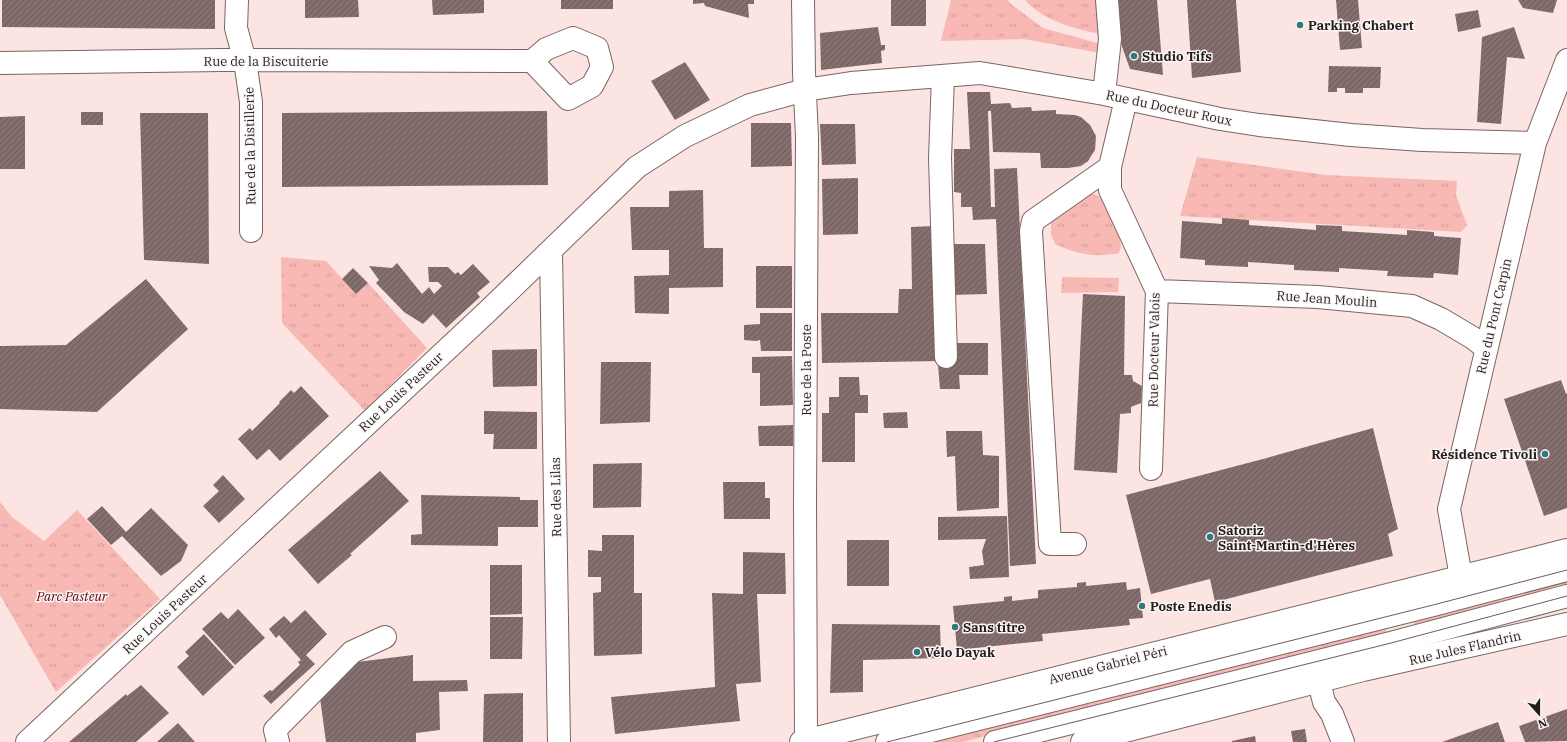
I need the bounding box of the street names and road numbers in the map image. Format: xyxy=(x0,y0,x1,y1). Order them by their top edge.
street label: Rue de la Biscuiterie xyxy=(204,53,329,70)
street label: Rue du Docteur Roux xyxy=(1104,86,1234,130)
street label: Rue de la Distillerie xyxy=(240,87,260,205)
street label: Rue du Pont Carpin xyxy=(1472,256,1516,376)
street label: Rue Jean Moulin xyxy=(1276,287,1378,311)
street label: Rue Docteur Valois xyxy=(1144,292,1164,408)
street label: Rue de la Poste xyxy=(798,324,815,416)
street label: Rue Louis Pasteur xyxy=(355,348,447,436)
street label: Rue des Lilas xyxy=(547,457,565,537)
street label: Rue Louis Pasteur xyxy=(119,570,211,658)
street label: Rue Jules Flandrin xyxy=(1407,627,1523,669)
street label: Avenue Gabriel Péri xyxy=(1047,642,1169,688)

